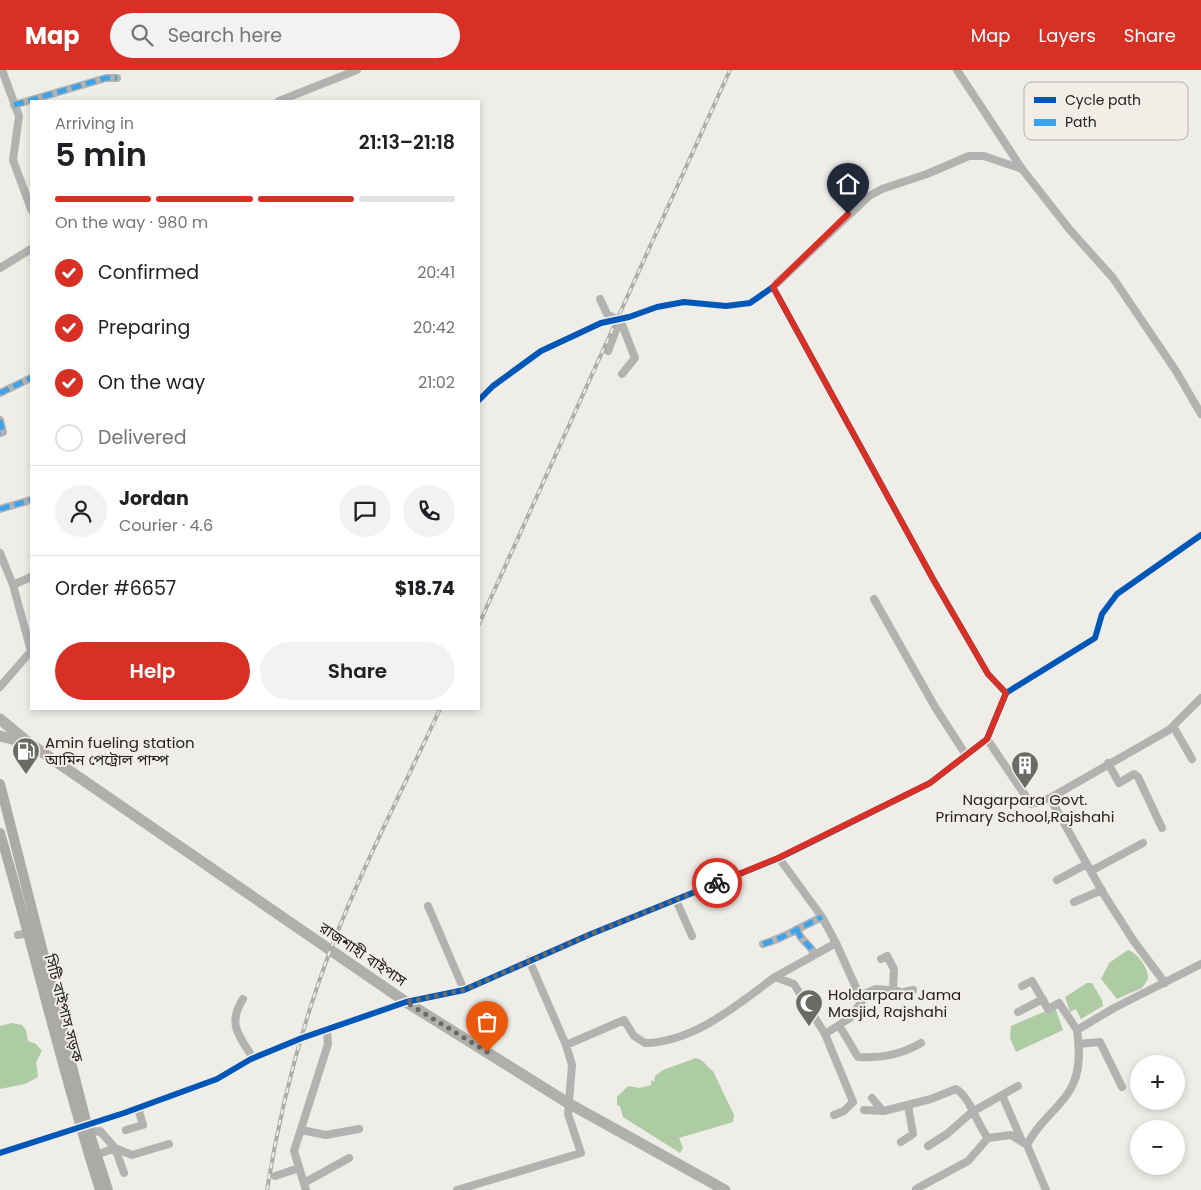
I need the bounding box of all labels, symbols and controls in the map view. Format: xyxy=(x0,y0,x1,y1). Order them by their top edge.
search box xyxy=(110,13,460,58)
text: Map xyxy=(25,19,80,52)
icon: search xyxy=(128,21,156,49)
text: Search here xyxy=(168,22,282,49)
text: Map xyxy=(971,23,1011,48)
text: Layers xyxy=(1039,23,1096,48)
text: Share xyxy=(1124,23,1176,48)
legend xyxy=(1024,82,1188,140)
text: Cycle path xyxy=(1065,90,1141,110)
text: Arriving in xyxy=(55,112,134,135)
text: Path xyxy=(1065,112,1097,132)
text: 21:13–21:18 xyxy=(359,129,455,156)
text: 5 min xyxy=(55,132,147,177)
pin xyxy=(827,163,869,214)
icon: home xyxy=(834,170,862,198)
text: On the way · 980 m xyxy=(55,211,208,234)
icon: check xyxy=(55,259,83,287)
text: Confirmed xyxy=(98,259,199,286)
text: 20:41 xyxy=(417,261,455,284)
icon: check xyxy=(55,314,83,342)
text: Preparing xyxy=(98,314,190,341)
text: 20:42 xyxy=(413,316,455,339)
icon: check xyxy=(55,369,83,397)
text: On the way xyxy=(98,369,205,396)
text: 21:02 xyxy=(418,371,455,394)
text: Delivered xyxy=(98,424,187,451)
button: person xyxy=(55,485,107,537)
text: Jordan xyxy=(119,485,189,512)
button: chat xyxy=(339,485,391,537)
button: phone xyxy=(403,485,455,537)
text: Courier · 4.6 xyxy=(119,514,213,537)
text: Order #6657 xyxy=(55,575,176,602)
text: $18.74 xyxy=(395,575,455,602)
button: Help xyxy=(55,642,250,700)
button: Share xyxy=(260,642,455,700)
place label: Amin fueling station আমিন পেট্রোল পাম্প xyxy=(44,732,195,770)
fuel station icon: Amin fueling station আমিন পেট্রোল পাম্প xyxy=(11,736,41,775)
building icon: Nagarpara Govt. Primary School,Rajshahi xyxy=(1010,750,1040,789)
place label: Nagarpara Govt. Primary School,Rajshahi xyxy=(936,789,1114,827)
courier xyxy=(692,858,742,908)
icon: bike xyxy=(703,869,731,897)
street label: রাজশাহী বাইপাস xyxy=(314,916,411,991)
street label: সিটি বাইপাস সড়ক xyxy=(39,951,89,1065)
place label: Holdarpara Jama Masjid, Rajshahi xyxy=(828,984,961,1022)
mosque icon: Holdarpara Jama Masjid, Rajshahi xyxy=(794,988,824,1027)
pin xyxy=(466,1001,508,1052)
icon: bag xyxy=(473,1008,501,1036)
map controls xyxy=(1130,1055,1185,1175)
button: + xyxy=(1130,1055,1185,1110)
button: − xyxy=(1130,1120,1185,1175)

